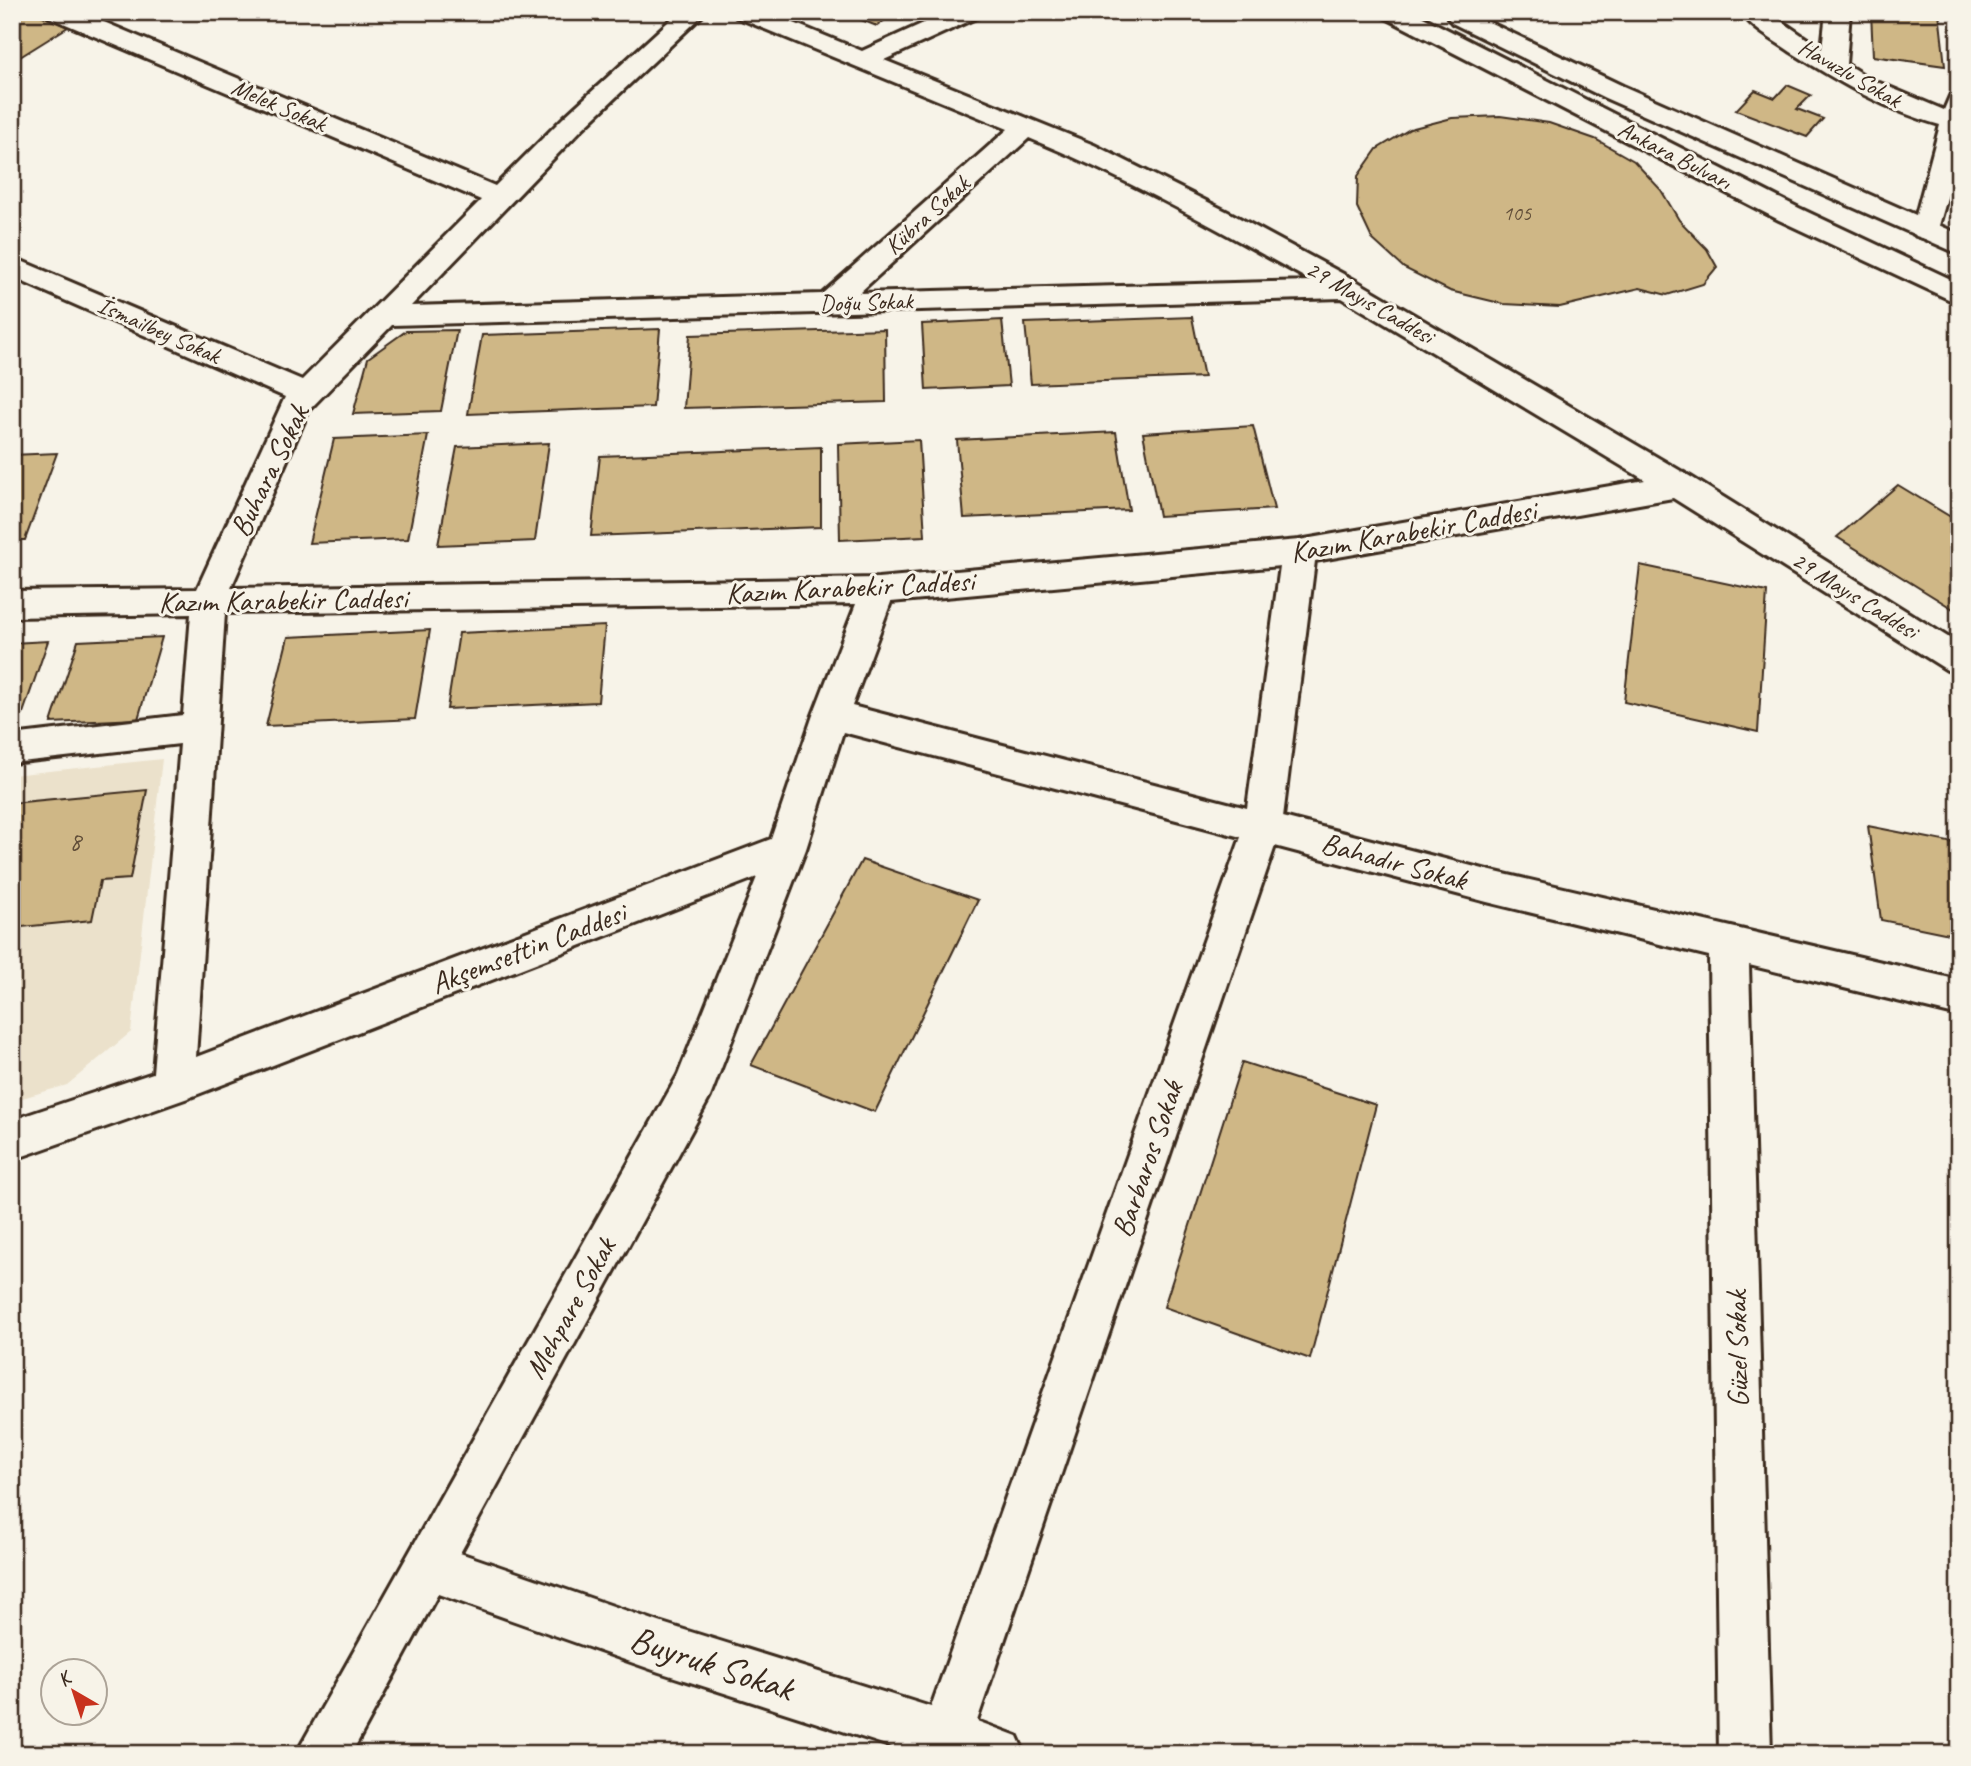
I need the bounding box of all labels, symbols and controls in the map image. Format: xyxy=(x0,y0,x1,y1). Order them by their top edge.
street label: Havuzlu Sokak xyxy=(1793,32,1909,116)
street label: Melek Sokak xyxy=(227,72,333,139)
street label: Ankara Bulvarı xyxy=(1613,114,1738,197)
street label: Kübra Sokak xyxy=(878,168,977,261)
house number: 105 xyxy=(1503,200,1533,226)
street label: 29 Mayıs Caddesi xyxy=(1301,253,1442,352)
street label: Doğu Sokak xyxy=(819,285,915,319)
street label: İsmailbey Sokak xyxy=(93,290,227,371)
street label: Buhara Sokak xyxy=(221,397,318,543)
street label: Kazım Karabekir Caddesi xyxy=(1287,490,1542,571)
street label: 29 Mayıs Caddesi xyxy=(1787,545,1926,647)
street label: Kazım Karabekir Caddesi xyxy=(725,561,979,612)
street label: Kazım Karabekir Caddesi xyxy=(158,579,411,621)
street label: Bahadır Sokak xyxy=(1317,823,1473,899)
house number: 8 xyxy=(69,825,83,858)
street label: Akşemsettin Caddesi xyxy=(425,892,634,1003)
street label: Barbaros Sokak xyxy=(1103,1074,1192,1242)
street label: Mehpare Sokak xyxy=(516,1229,625,1385)
street label: Güzel Sokak xyxy=(1717,1288,1757,1408)
street label: Buyruk Sokak xyxy=(624,1614,802,1712)
north arrow xyxy=(38,1658,108,1728)
text: K xyxy=(53,1664,79,1692)

